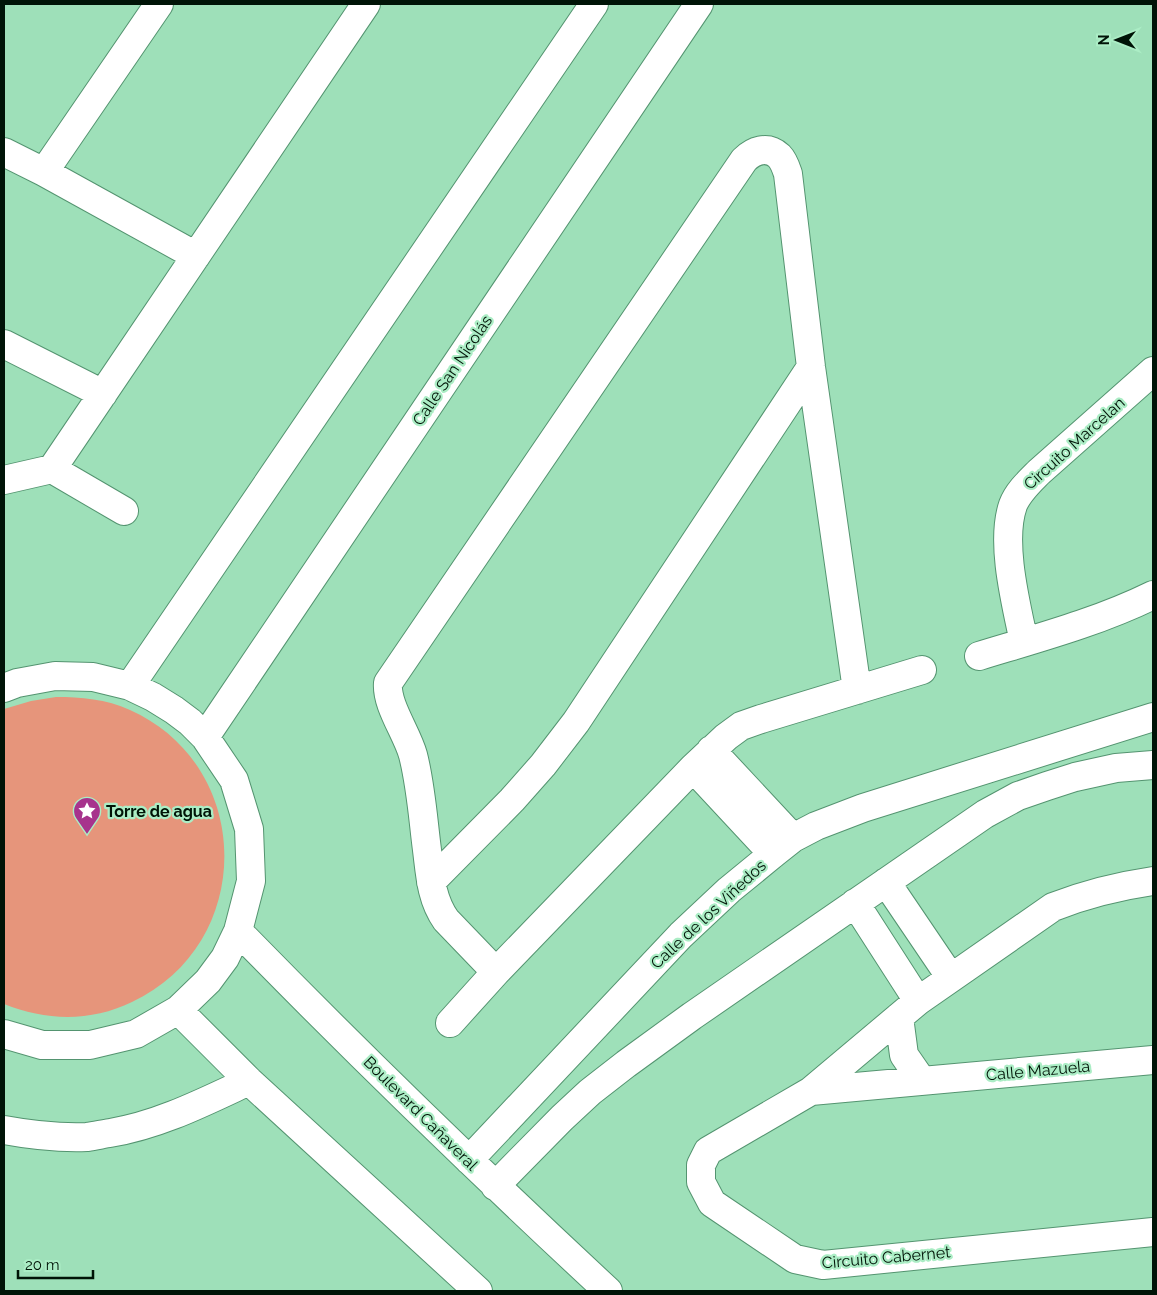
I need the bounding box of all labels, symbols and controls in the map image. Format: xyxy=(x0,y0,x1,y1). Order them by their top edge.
north arrow xyxy=(1092,15,1142,65)
text: N xyxy=(1096,35,1112,45)
street label: Calle San Nicolás xyxy=(409,311,496,429)
street label: Circuito Marcelan xyxy=(1020,393,1129,494)
place icon: Torre de agua xyxy=(72,796,102,835)
place label: Torre de agua xyxy=(106,802,212,821)
street label: Calle de los Viñedos xyxy=(647,856,770,973)
street label: Boulevard Cañaveral xyxy=(360,1052,482,1175)
street label: Calle Mazuela xyxy=(985,1056,1091,1085)
street label: Circuito Cabernet xyxy=(821,1242,952,1273)
scale bar xyxy=(18,1248,92,1280)
text: 20 m xyxy=(25,1256,60,1274)

